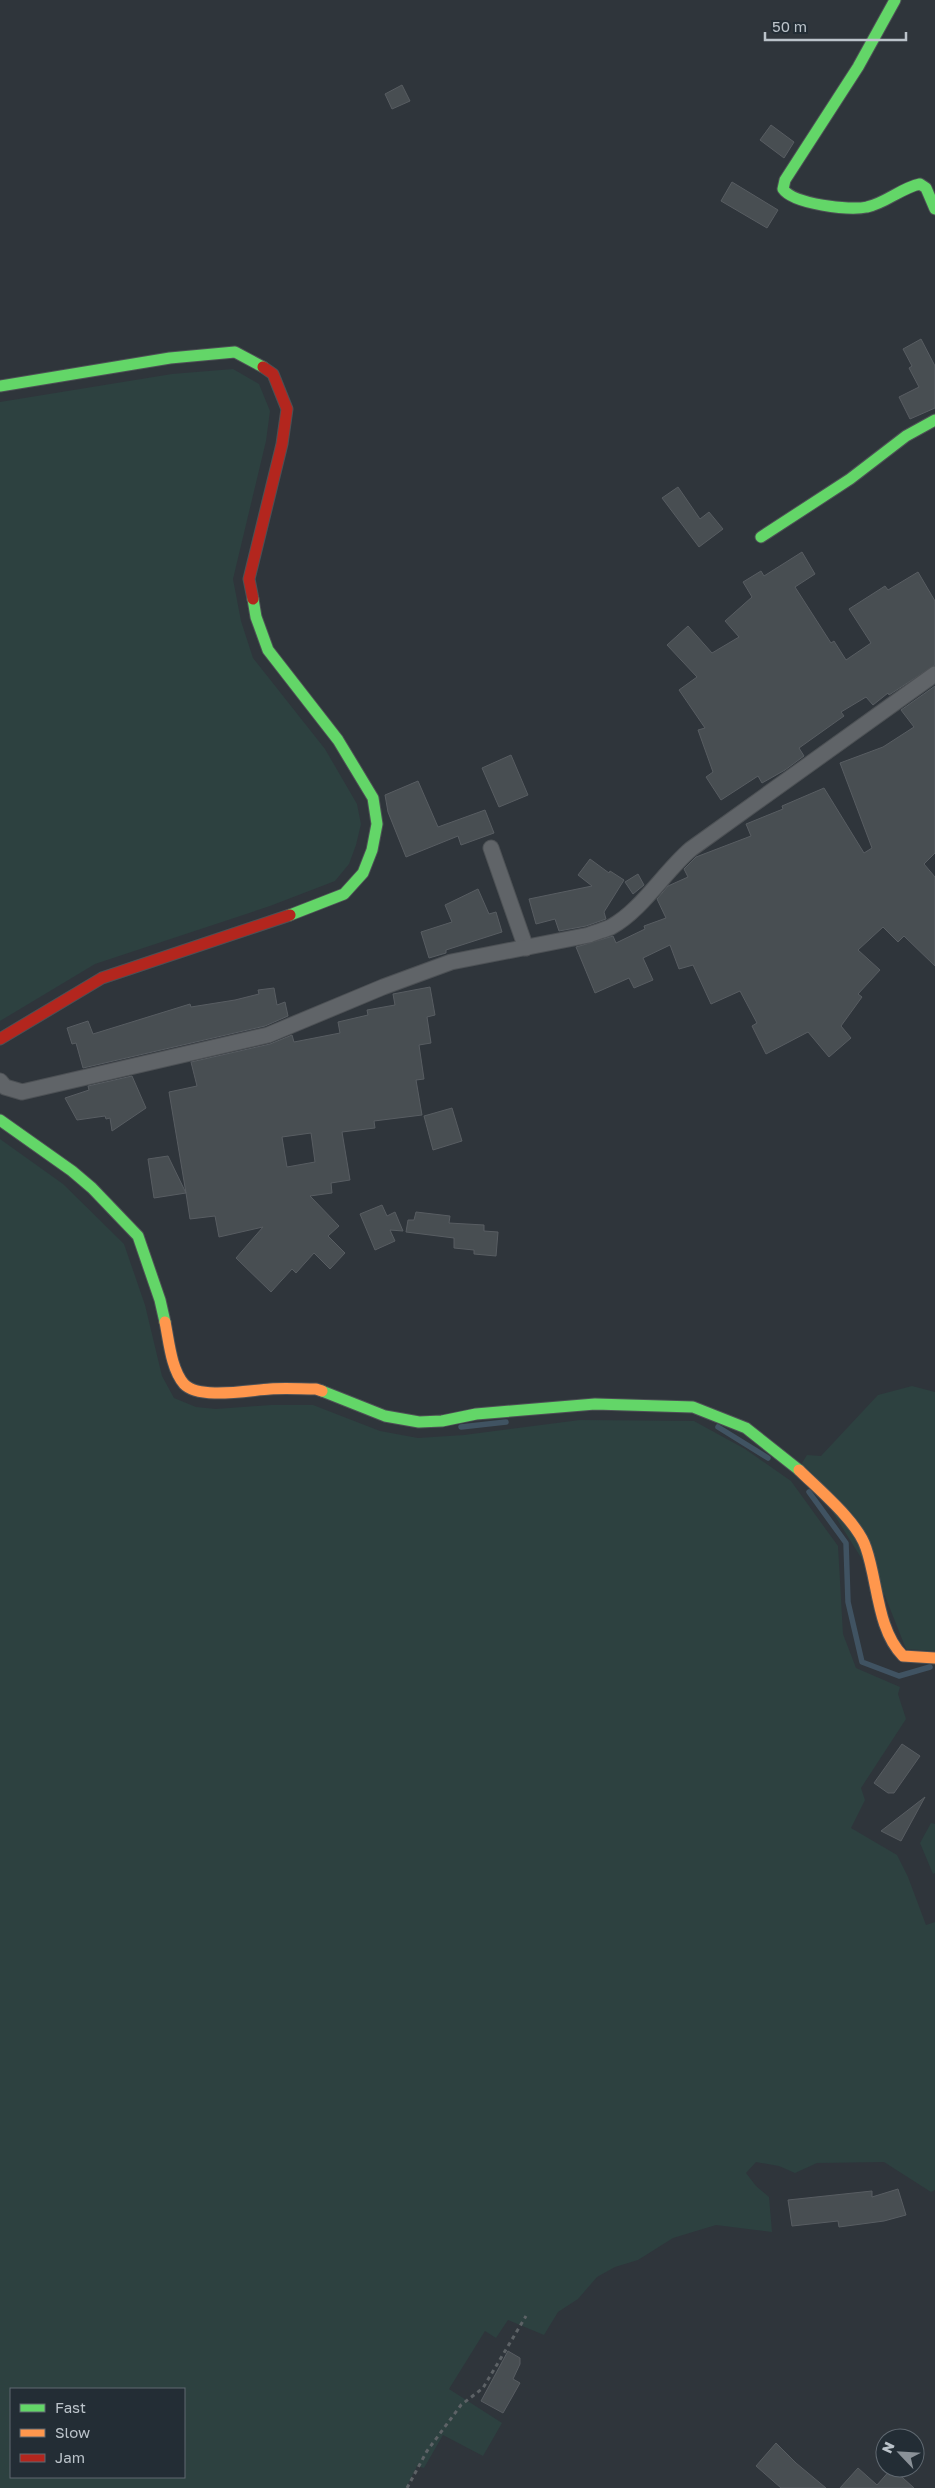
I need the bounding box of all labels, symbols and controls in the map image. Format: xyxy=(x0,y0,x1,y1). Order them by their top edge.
scale bar xyxy=(765,10,906,42)
text: 50 m xyxy=(772,17,807,35)
legend xyxy=(10,2388,185,2478)
text: Fast xyxy=(55,2398,86,2416)
text: Slow xyxy=(55,2423,90,2441)
north arrow xyxy=(875,2428,925,2478)
text: N xyxy=(878,2439,898,2456)
text: Jam xyxy=(55,2448,85,2466)

